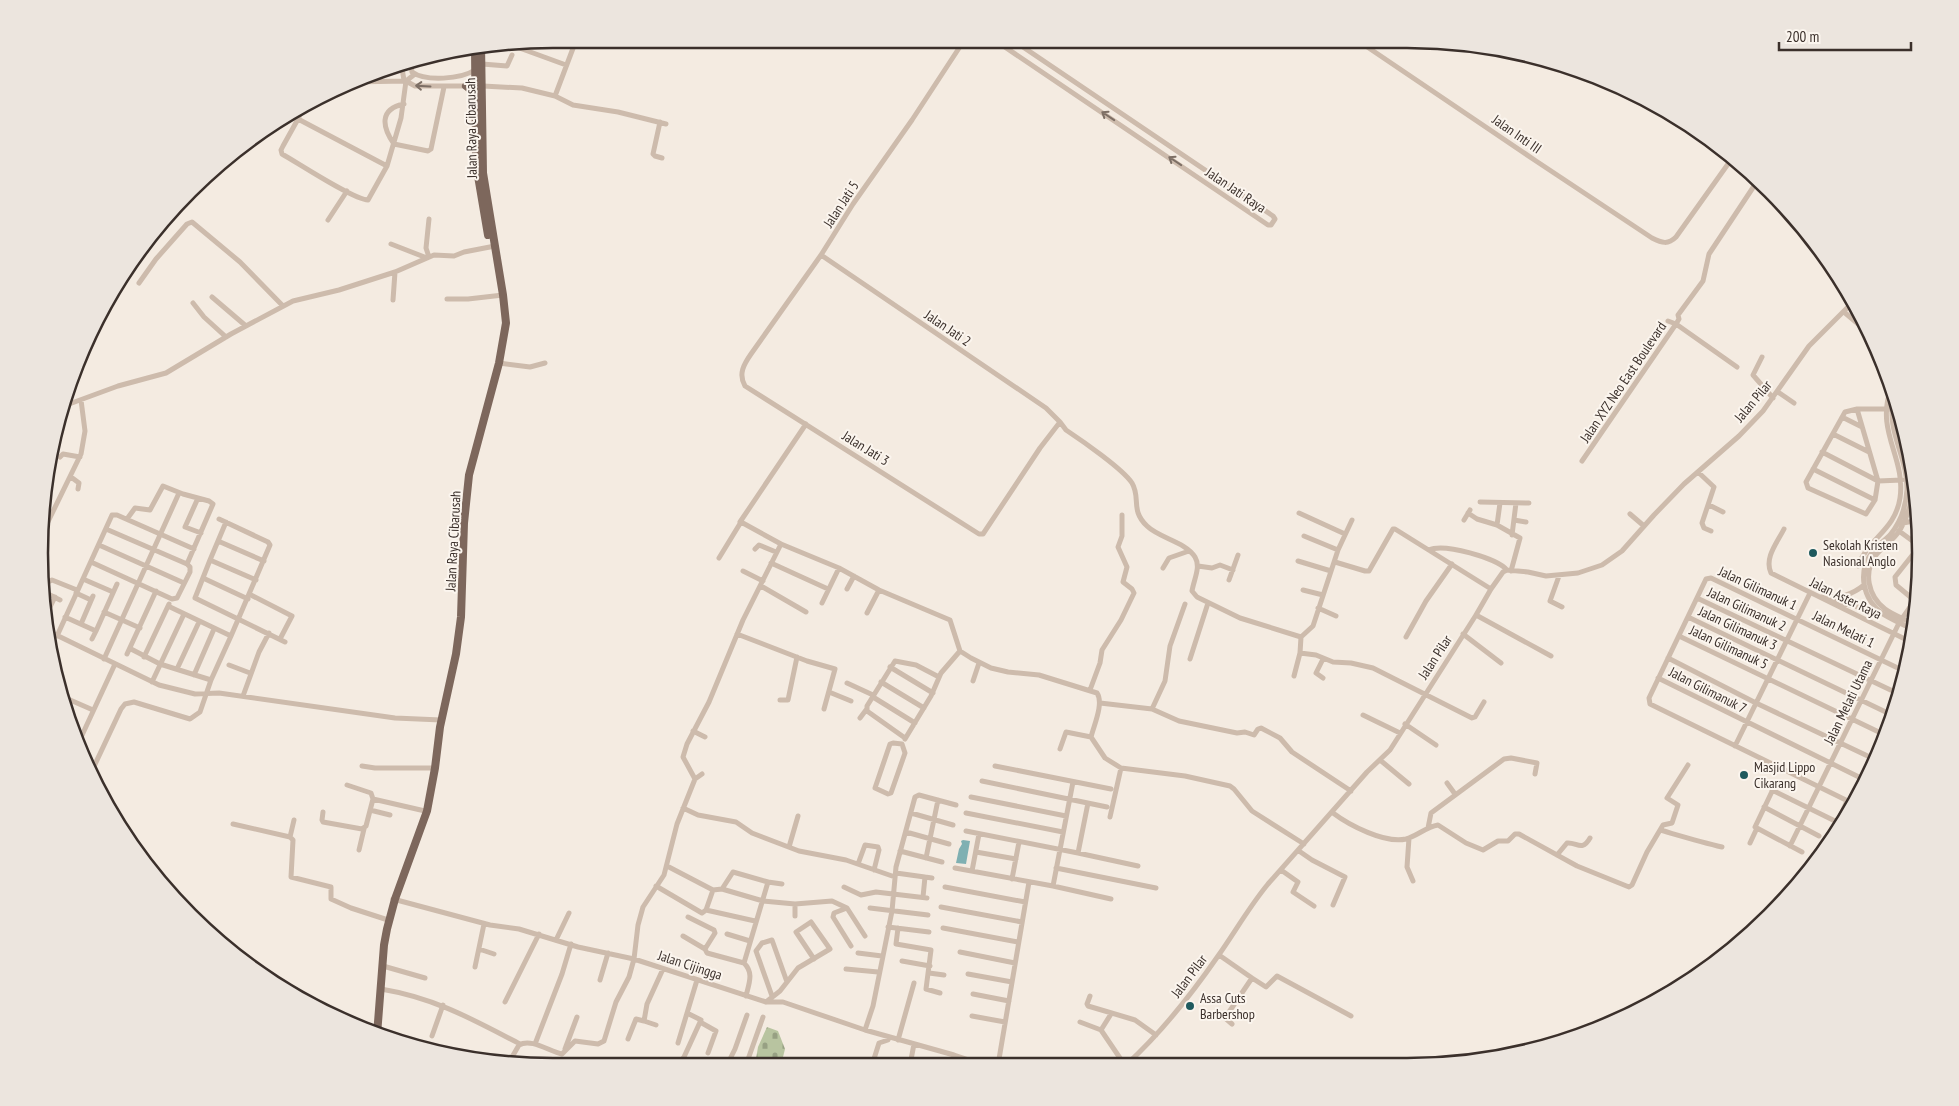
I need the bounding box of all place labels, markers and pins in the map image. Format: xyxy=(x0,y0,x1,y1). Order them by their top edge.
place label: Sekolah Kristen Nasional Anglo xyxy=(1823,536,1898,570)
marker: Sekolah Kristen Nasional Anglo xyxy=(1807,547,1819,559)
place label: Masjid Lippo Cikarang xyxy=(1754,758,1815,792)
marker: Masjid Lippo Cikarang xyxy=(1738,769,1750,781)
place label: Assa Cuts Barbershop xyxy=(1200,989,1255,1023)
marker: Assa Cuts Barbershop xyxy=(1184,1000,1196,1012)

